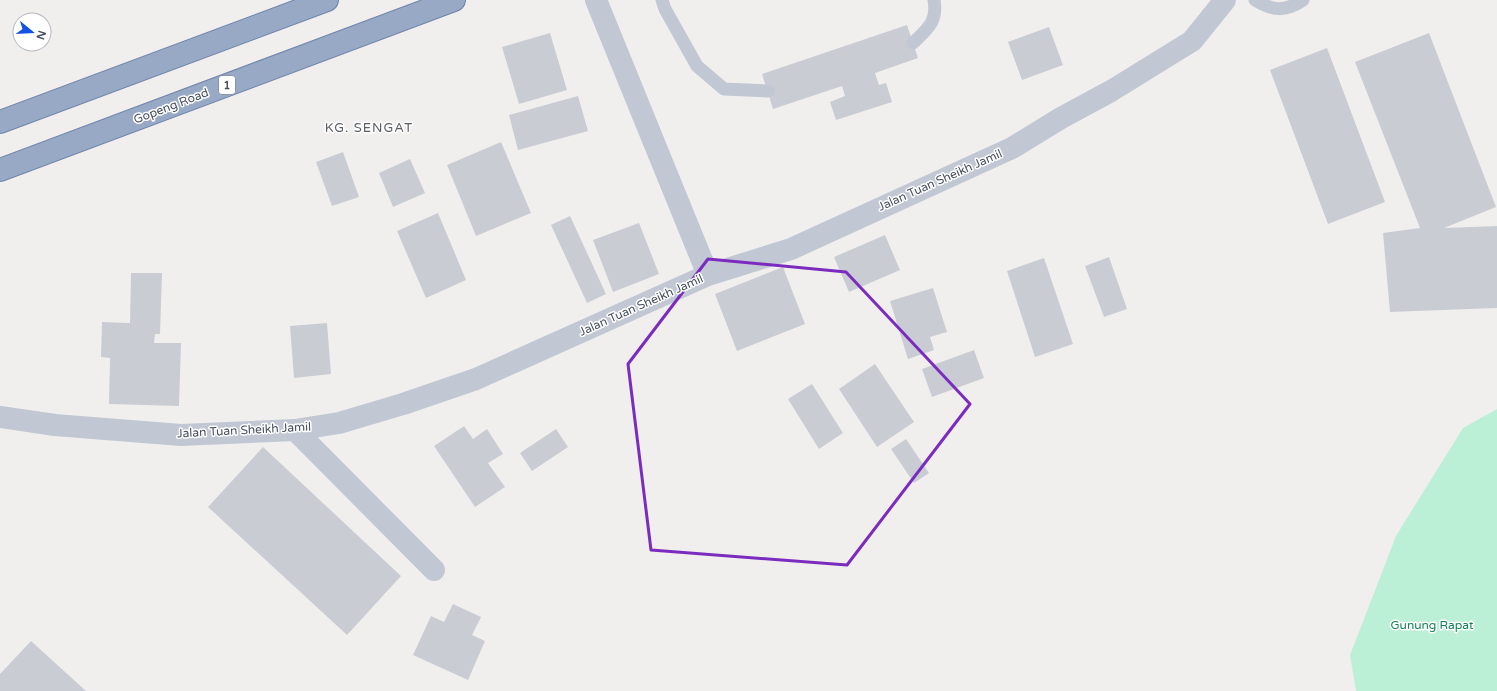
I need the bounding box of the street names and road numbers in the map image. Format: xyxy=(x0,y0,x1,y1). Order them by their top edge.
road number: 1 xyxy=(219,76,235,94)
street label: Gopeng Road xyxy=(132,85,210,127)
street label: Jalan Tuan Sheikh Jamil xyxy=(876,146,1004,214)
street label: Jalan Tuan Sheikh Jamil xyxy=(577,271,705,339)
street label: Jalan Tuan Sheikh Jamil xyxy=(177,419,311,441)

